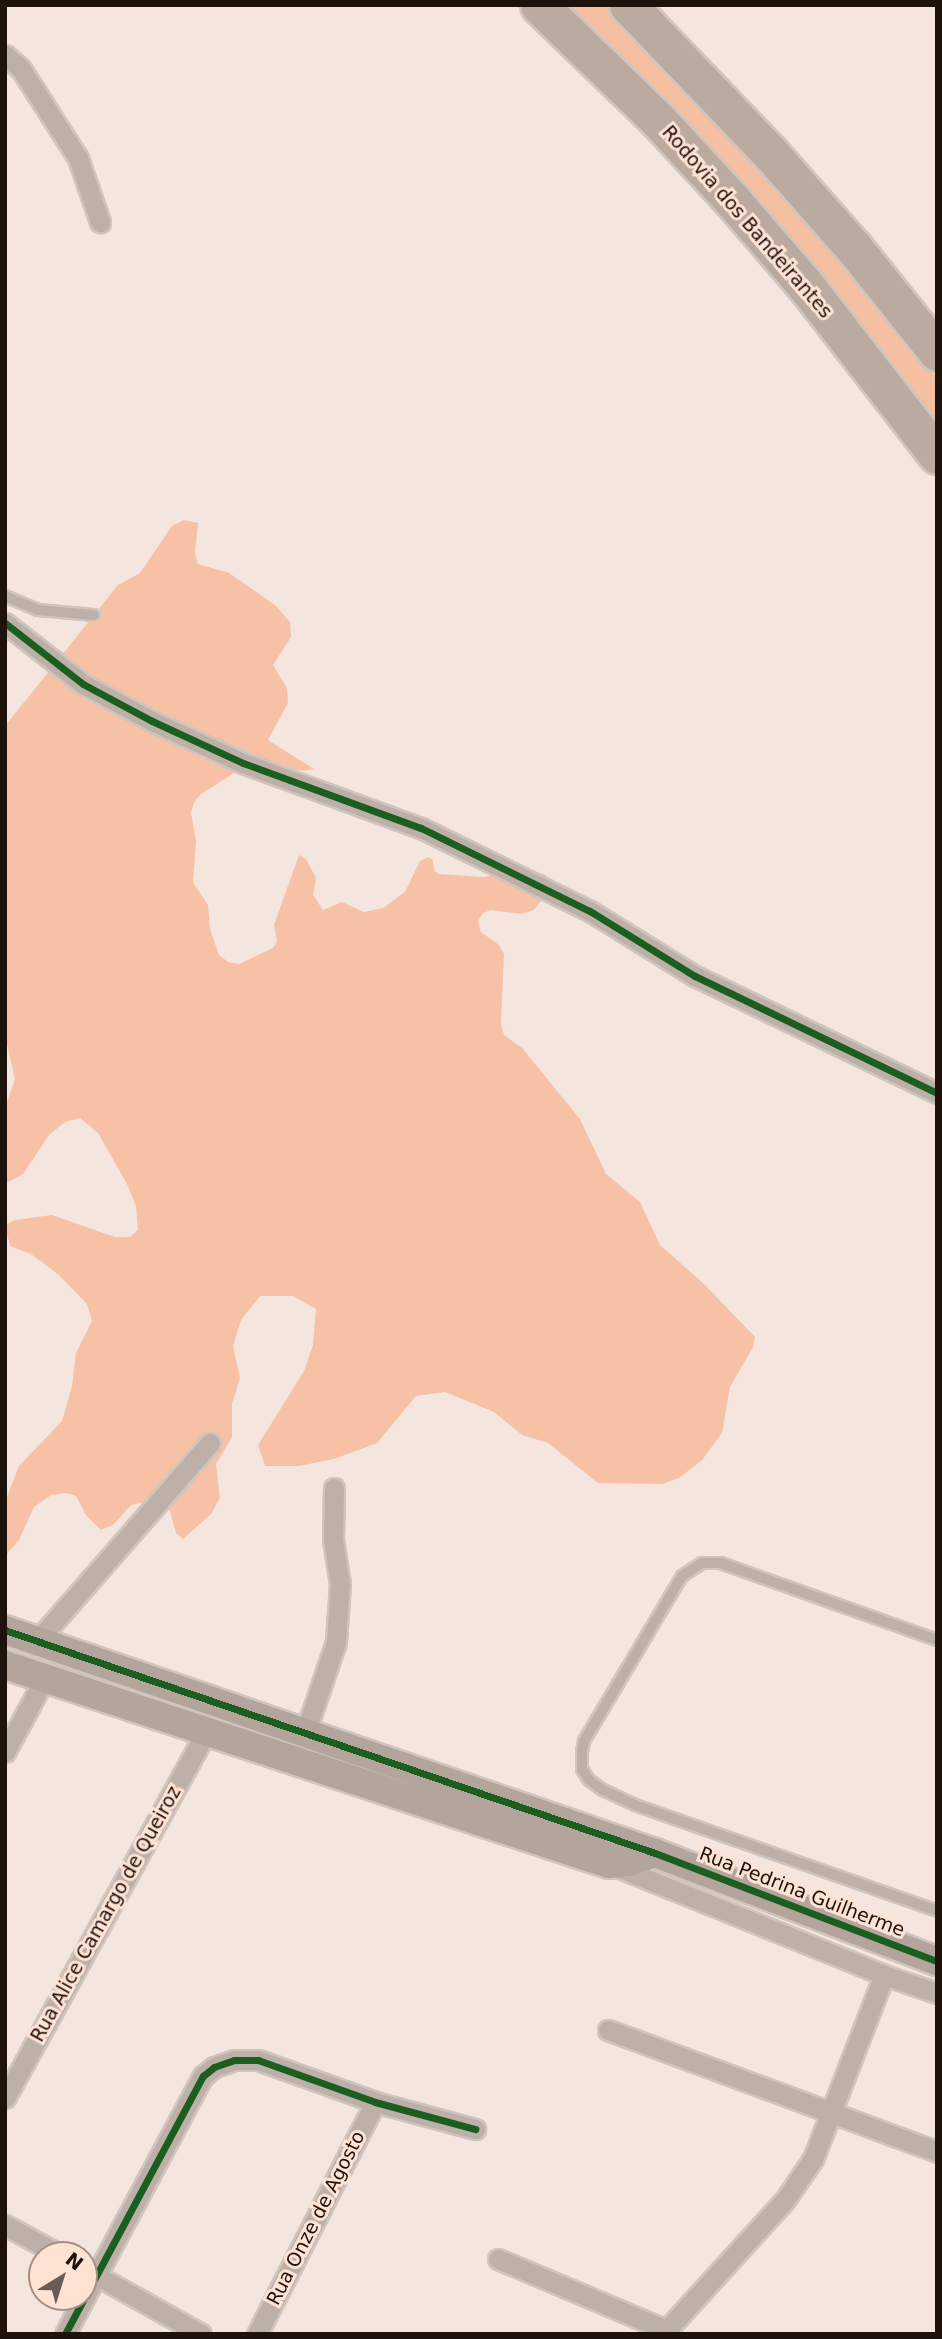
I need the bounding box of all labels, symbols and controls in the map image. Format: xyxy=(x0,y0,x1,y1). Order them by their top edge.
street label: Rodovia dos Bandeirantes xyxy=(657,121,837,323)
street label: Rua Alice Camargo de Queiroz xyxy=(26,1782,186,2046)
street label: Rua Pedrina Guilherme xyxy=(696,1842,908,1942)
street label: Rua Onze de Agosto xyxy=(262,2127,370,2309)
north arrow xyxy=(28,2241,98,2311)
text: N xyxy=(62,2247,88,2275)

